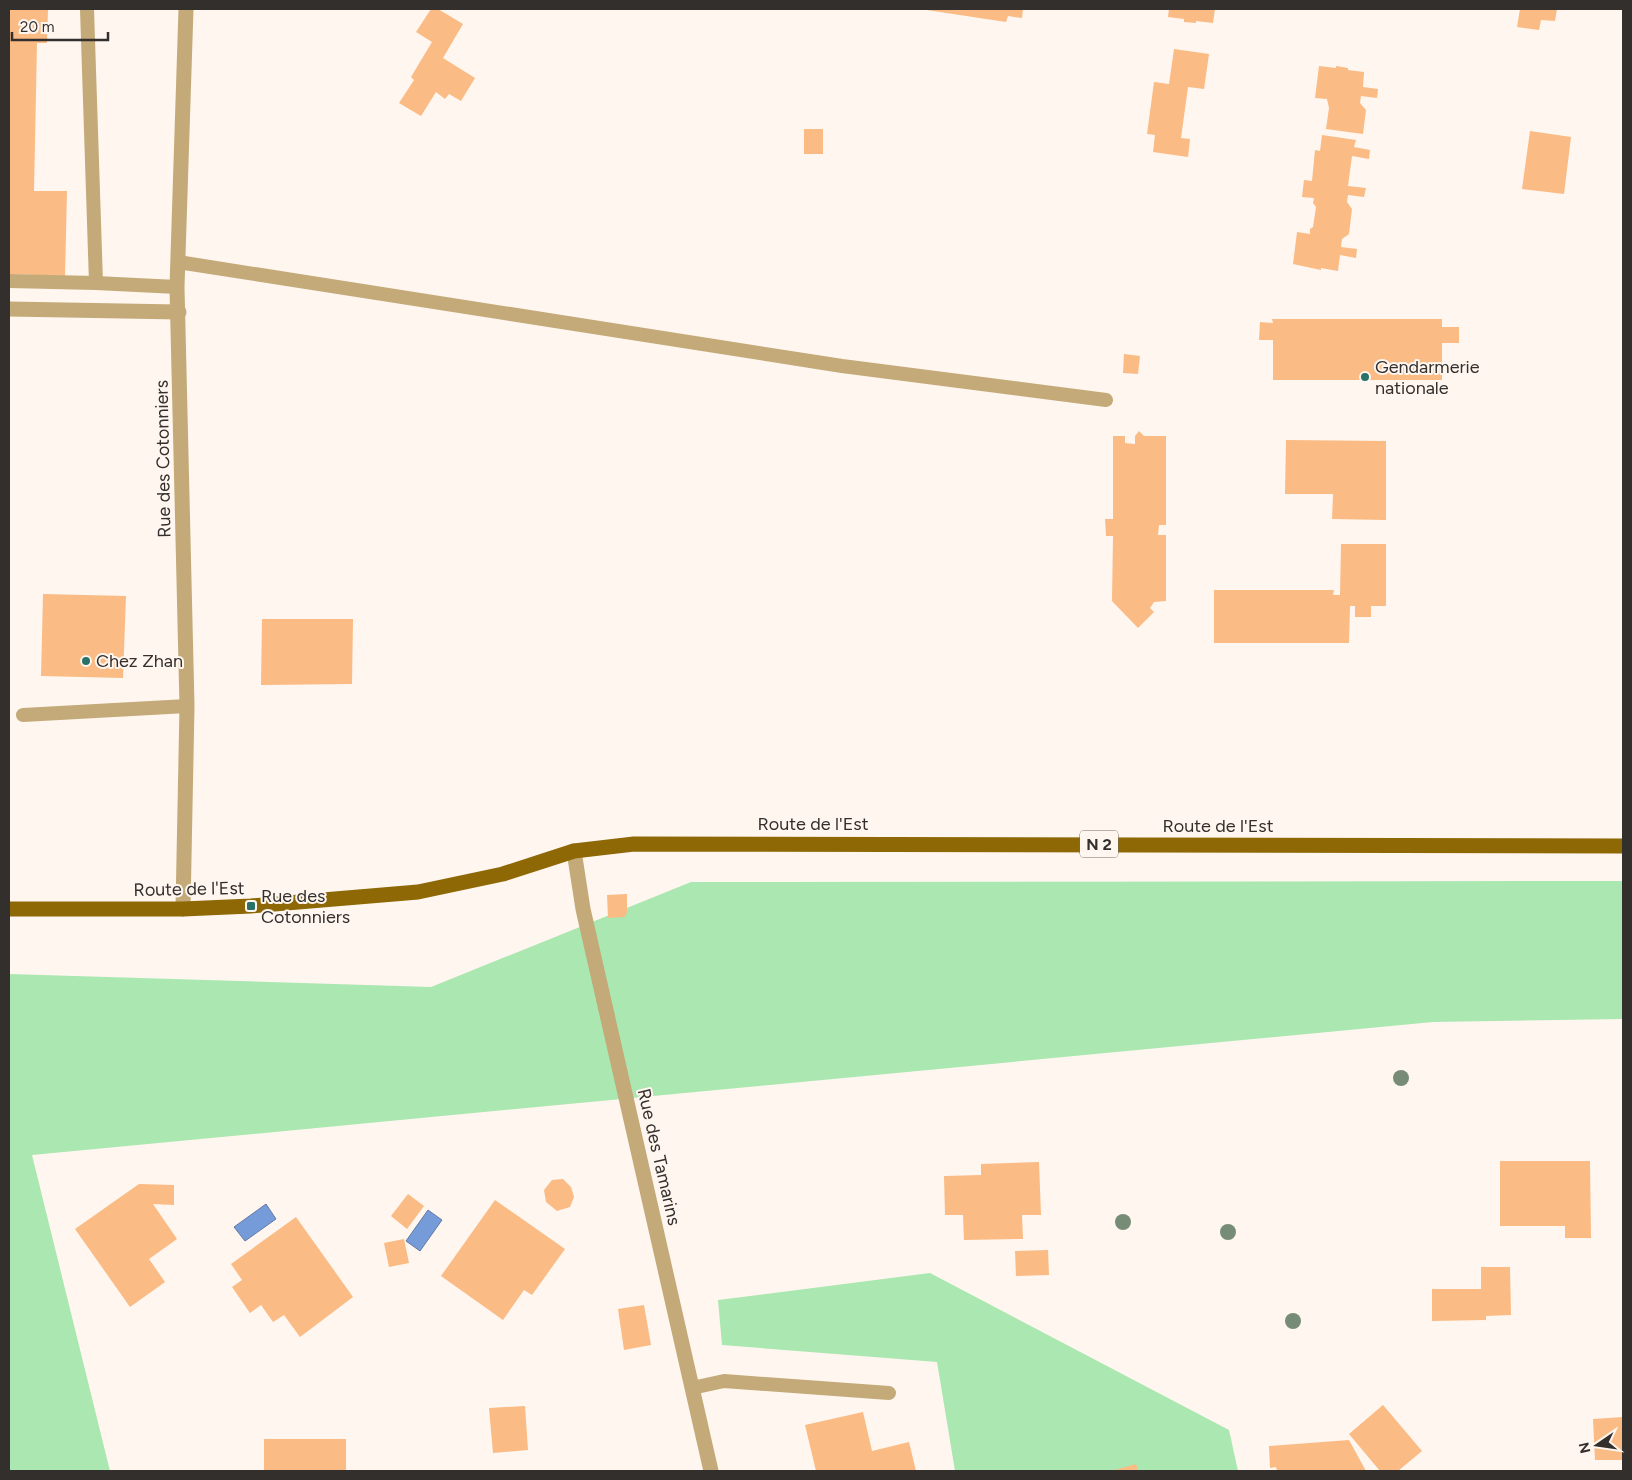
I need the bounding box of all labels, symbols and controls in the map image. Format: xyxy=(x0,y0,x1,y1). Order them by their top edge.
scale bar xyxy=(12,10,109,42)
text: 20 m xyxy=(20,18,54,36)
place label: Gendarmerie nationale xyxy=(1375,356,1480,399)
marker: Gendarmerie nationale xyxy=(1359,371,1371,383)
street label: Rue des Cotonniers xyxy=(151,380,175,538)
place label: Chez Zhan xyxy=(96,650,183,672)
marker: Chez Zhan xyxy=(80,655,92,667)
street label: Route de l'Est xyxy=(757,813,869,835)
street label: Route de l'Est xyxy=(1162,815,1274,837)
road number: N 2 xyxy=(1080,831,1118,858)
street label: Route de l'Est xyxy=(133,877,245,901)
place label: Rue des Cotonniers xyxy=(261,885,350,928)
marker: Rue des Cotonniers xyxy=(245,900,257,912)
street label: Rue des Tamarins xyxy=(633,1086,685,1228)
north arrow xyxy=(1572,1420,1622,1470)
text: N xyxy=(1575,1441,1594,1455)

